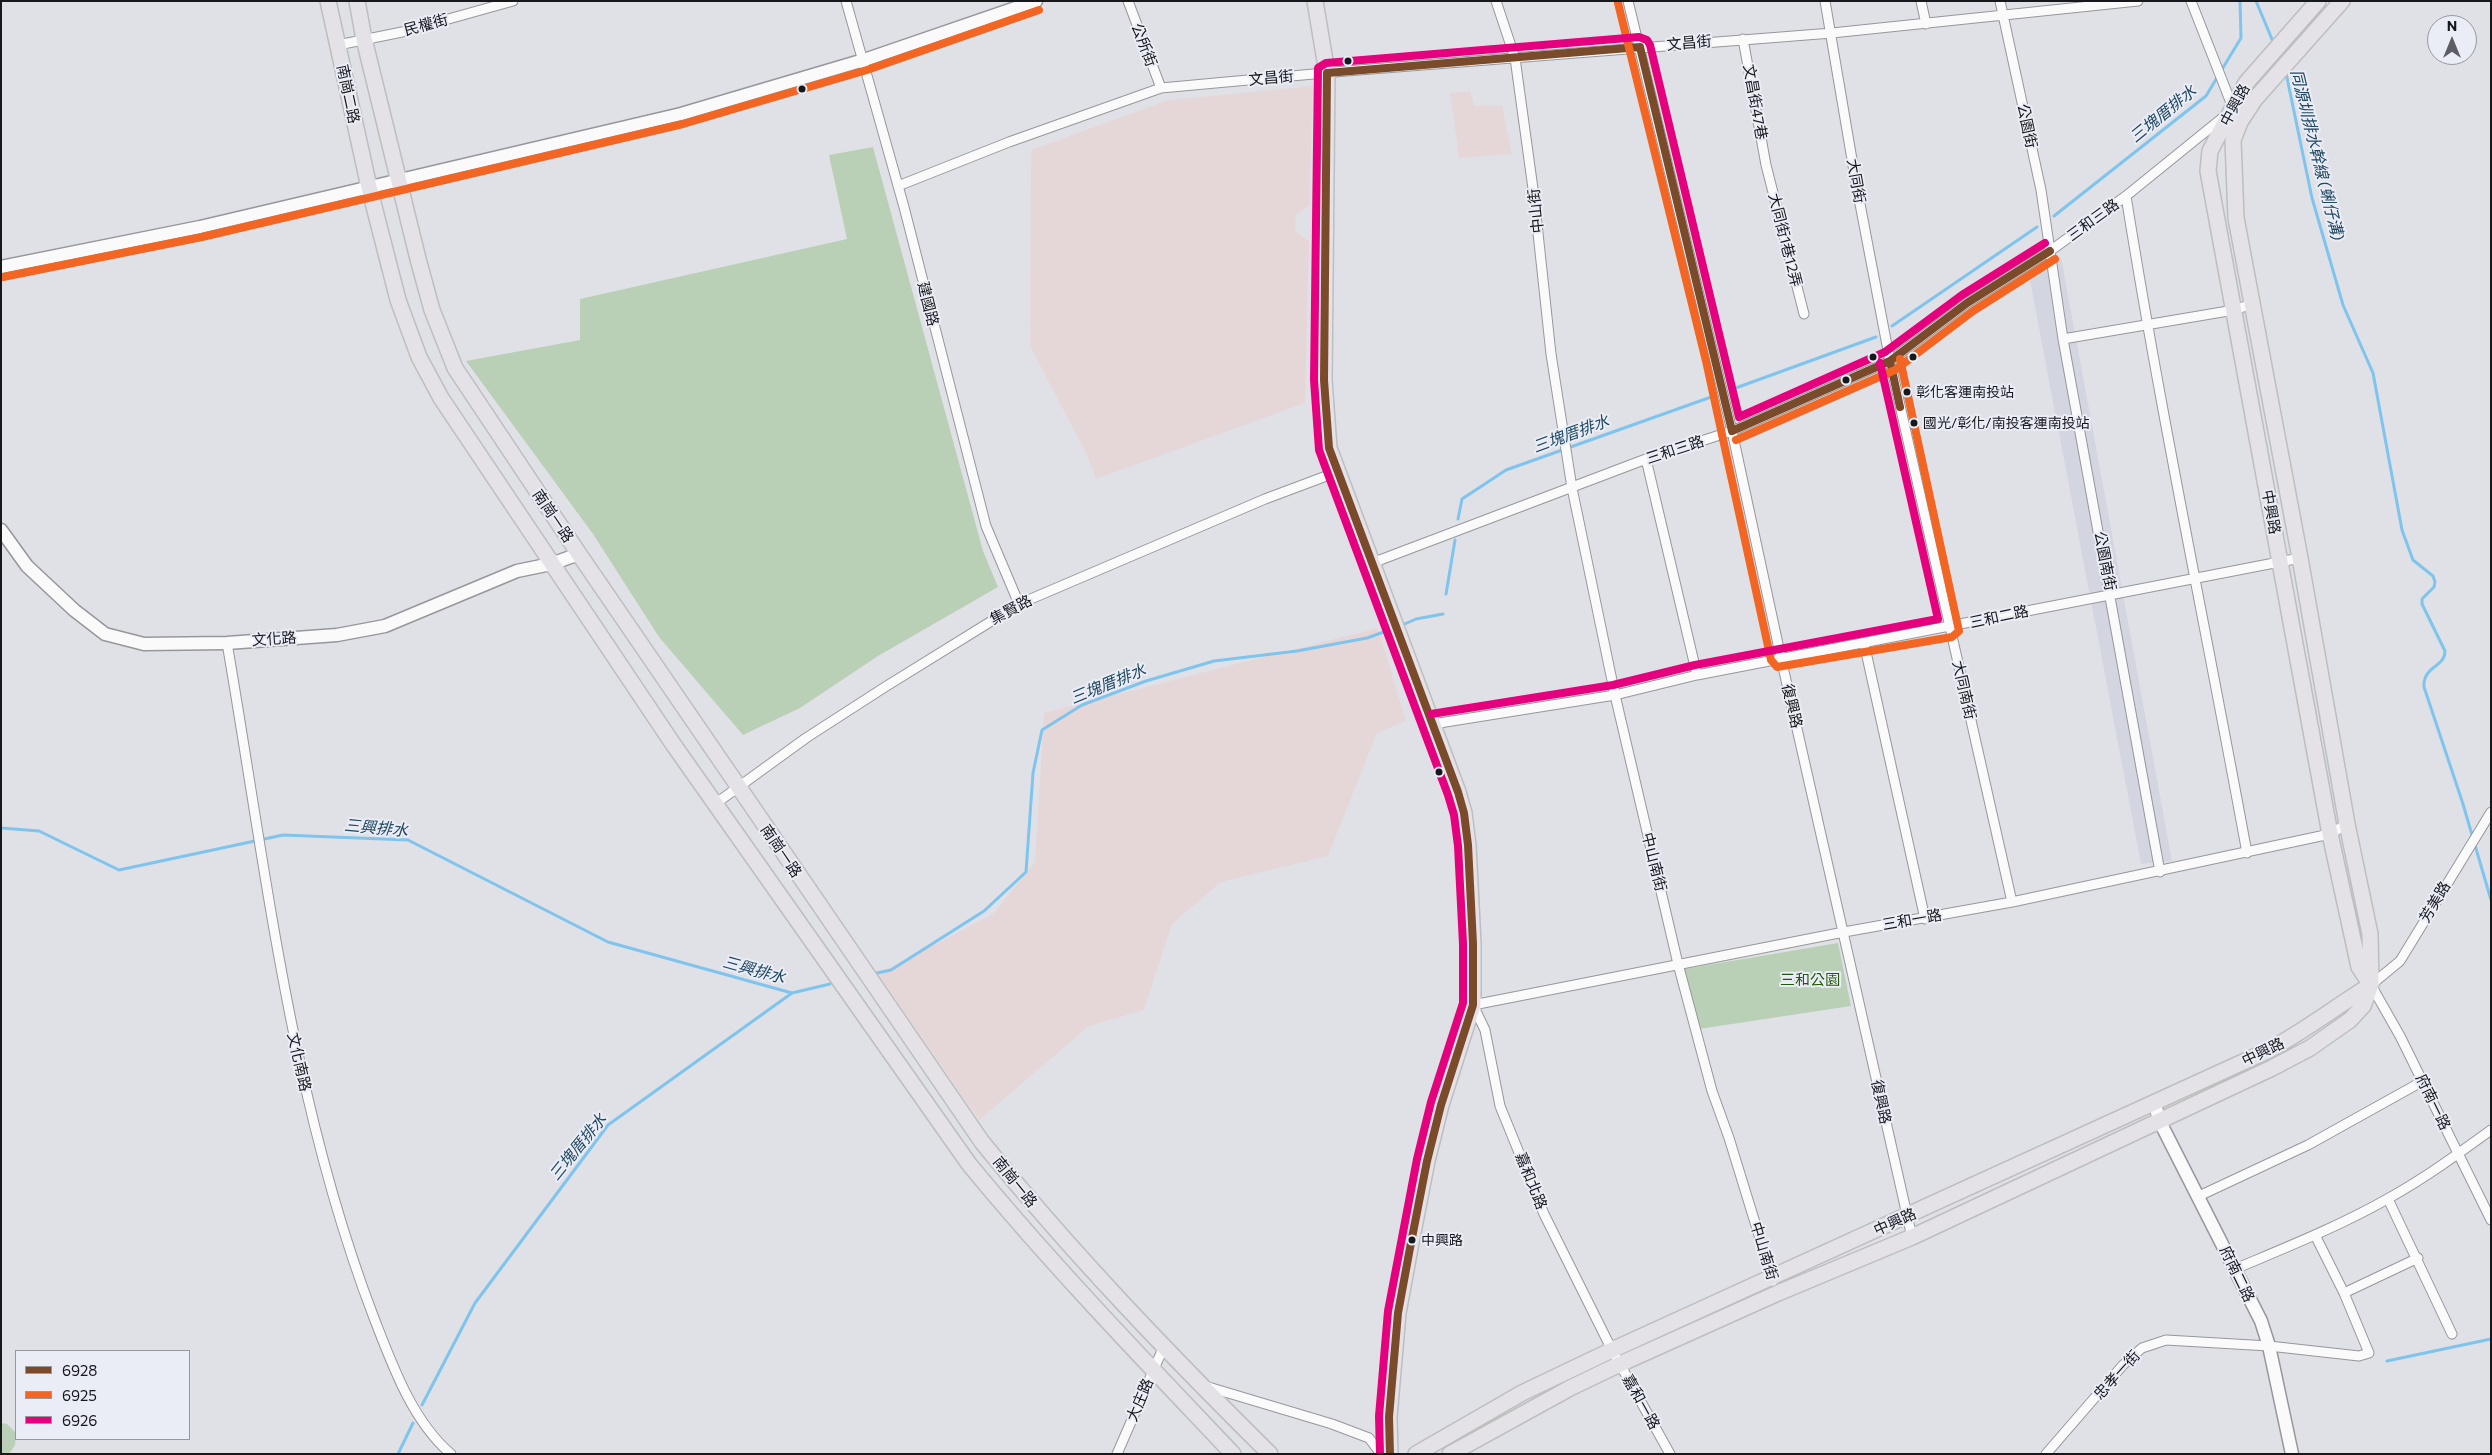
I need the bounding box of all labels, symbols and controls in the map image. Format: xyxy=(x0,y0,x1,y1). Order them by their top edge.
street label: 民權街 xyxy=(402,10,450,40)
north arrow xyxy=(2427,15,2477,65)
text: N xyxy=(2447,17,2457,34)
street label: 公所街 xyxy=(1128,21,1160,69)
street label: 文昌街 xyxy=(1666,32,1712,54)
unlabelled marker xyxy=(1343,56,1353,66)
street label: 南崗二路 xyxy=(333,63,363,125)
street label: 文昌街47巷 xyxy=(1739,63,1771,141)
street label: 文昌街 xyxy=(1248,67,1294,89)
water label: 同源圳排水幹線 (蜊仔溝) xyxy=(2286,68,2348,242)
water label: 三塊厝排水 xyxy=(2126,81,2200,147)
street label: 中興路 xyxy=(2216,81,2254,129)
unlabelled marker xyxy=(797,84,807,94)
street label: 公園街 xyxy=(2014,102,2040,150)
street label: 大同街 xyxy=(1843,157,1869,205)
street label: 中山街 xyxy=(1525,188,1547,234)
street label: 大同街1巷12弄 xyxy=(1765,191,1805,289)
street label: 三和三路 xyxy=(2063,195,2123,245)
street label: 建國路 xyxy=(914,280,942,328)
unlabelled marker xyxy=(1868,352,1878,362)
unlabelled marker xyxy=(1908,352,1918,362)
unlabelled marker xyxy=(1841,375,1851,385)
place label: 彰化客運南投站 xyxy=(1916,384,2014,400)
marker: 彰化客運南投站 xyxy=(1902,387,1912,397)
water label: 三塊厝排水 xyxy=(1530,411,1612,457)
place label: 國光/彰化/南投客運南投站 xyxy=(1923,415,2089,431)
marker: 國光/彰化/南投客運南投站 xyxy=(1909,418,1919,428)
street label: 三和三路 xyxy=(1644,432,1706,468)
street label: 南崗一路 xyxy=(529,486,577,546)
street label: 中興路 xyxy=(2258,488,2284,536)
street label: 公園南街 xyxy=(2090,530,2120,592)
street label: 集賢路 xyxy=(987,591,1035,629)
street label: 三和二路 xyxy=(1968,602,2030,632)
street label: 文化路 xyxy=(251,628,297,650)
street label: 大同南街 xyxy=(1948,659,1980,721)
water label: 三塊厝排水 xyxy=(1067,660,1149,708)
street label: 復興路 xyxy=(1778,682,1806,730)
unlabelled marker xyxy=(1434,767,1444,777)
water label: 三興排水 xyxy=(343,816,409,840)
street label: 南崗一路 xyxy=(757,821,805,881)
street label: 中山南街 xyxy=(1638,831,1670,893)
street label: 芳美路 xyxy=(2416,878,2454,926)
street label: 三和一路 xyxy=(1881,906,1943,934)
water label: 三興排水 xyxy=(721,952,787,988)
park label: 三和公園 xyxy=(1780,971,1840,989)
street label: 文化南路 xyxy=(283,1031,315,1093)
street label: 中興路 xyxy=(2239,1034,2287,1070)
street label: 府南一路 xyxy=(2412,1071,2454,1133)
street label: 復興路 xyxy=(1868,1078,1894,1126)
water label: 三塊厝排水 xyxy=(545,1110,611,1184)
street label: 嘉和北路 xyxy=(1511,1150,1551,1212)
street label: 南崗一路 xyxy=(989,1153,1041,1211)
street label: 中興路 xyxy=(1871,1205,1919,1239)
street label: 中山南街 xyxy=(1747,1220,1781,1282)
place label: 中興路 xyxy=(1421,1232,1463,1248)
marker: 中興路 xyxy=(1407,1235,1417,1245)
street label: 府南二路 xyxy=(2216,1243,2258,1305)
street label: 忠孝一街 xyxy=(2090,1347,2144,1403)
legend xyxy=(15,1350,190,1440)
text: 6928 xyxy=(62,1361,97,1379)
street label: 嘉和一路 xyxy=(1619,1371,1663,1433)
street label: 大庄路 xyxy=(1123,1376,1157,1424)
text: 6925 xyxy=(62,1386,97,1404)
text: 6926 xyxy=(62,1411,97,1429)

